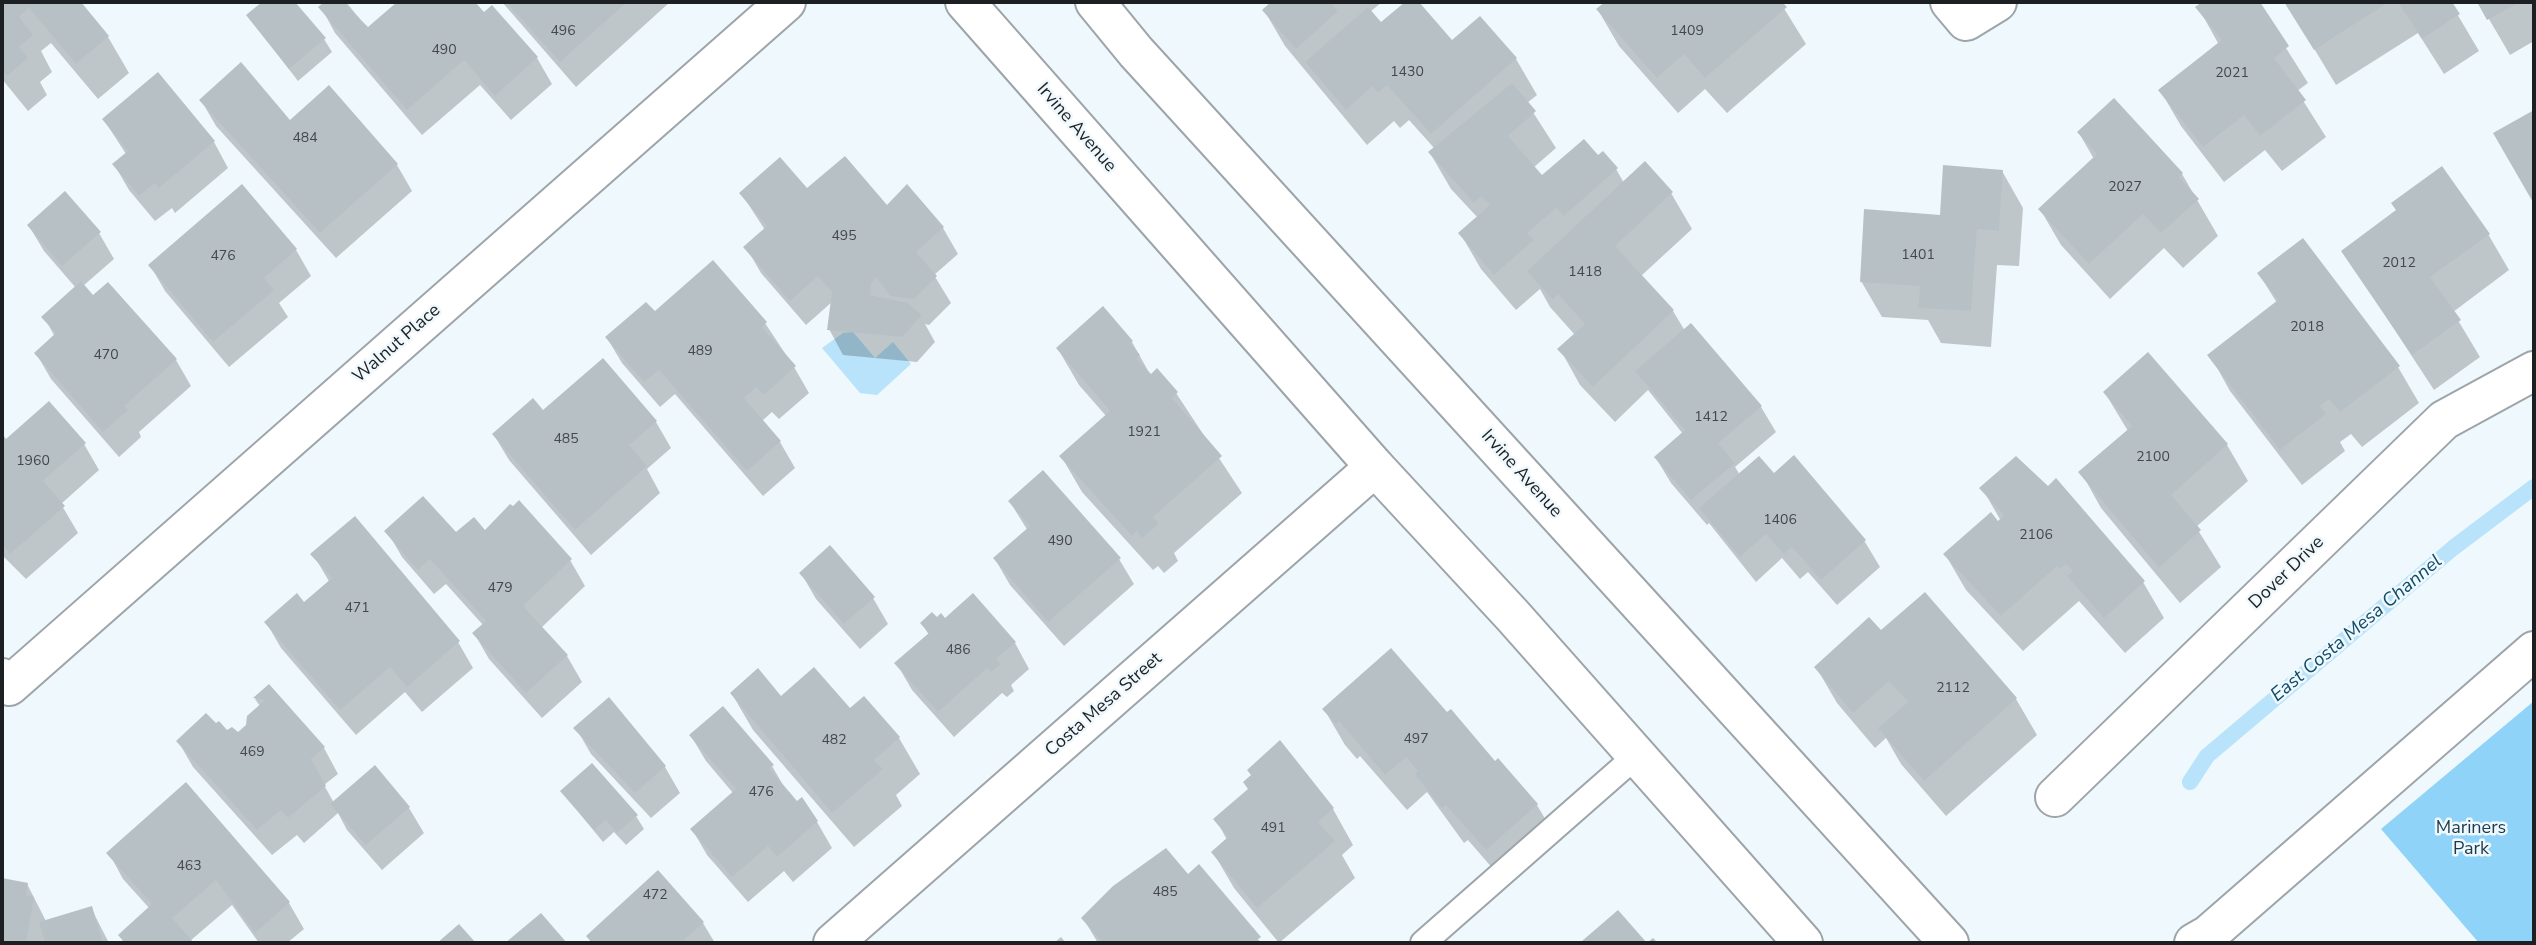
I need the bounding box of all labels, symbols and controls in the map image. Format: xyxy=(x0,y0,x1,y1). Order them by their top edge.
house number: 496 xyxy=(550,24,576,40)
house number: 1409 xyxy=(1670,24,1704,40)
house number: 490 xyxy=(431,43,457,59)
house number: 1430 xyxy=(1390,65,1424,81)
house number: 2021 xyxy=(2215,66,2249,82)
street label: Irvine Avenue xyxy=(1032,79,1120,177)
house number: 484 xyxy=(292,131,318,147)
house number: 2027 xyxy=(2108,180,2142,196)
house number: 495 xyxy=(831,229,857,245)
house number: 1401 xyxy=(1901,248,1935,264)
house number: 476 xyxy=(210,249,236,265)
house number: 2012 xyxy=(2382,256,2416,272)
house number: 1418 xyxy=(1568,265,1602,281)
street label: Walnut Place xyxy=(349,300,445,388)
house number: 2018 xyxy=(2290,320,2324,336)
house number: 489 xyxy=(687,344,713,360)
house number: 470 xyxy=(93,348,119,364)
house number: 1412 xyxy=(1694,410,1728,426)
house number: 1921 xyxy=(1127,425,1161,441)
street label: Irvine Avenue xyxy=(1476,426,1566,522)
house number: 485 xyxy=(553,432,579,448)
house number: 2100 xyxy=(2136,450,2170,466)
house number: 1960 xyxy=(16,454,50,470)
house number: 1406 xyxy=(1763,513,1797,529)
house number: 2106 xyxy=(2019,528,2053,544)
street label: Dover Drive xyxy=(2245,532,2329,614)
house number: 490 xyxy=(1047,534,1073,550)
water label: East Costa Mesa Channel xyxy=(2267,551,2447,707)
house number: 479 xyxy=(487,581,513,597)
house number: 471 xyxy=(344,601,370,617)
house number: 486 xyxy=(945,643,971,659)
street label: Costa Mesa Street xyxy=(1041,648,1167,762)
house number: 2112 xyxy=(1936,681,1970,697)
house number: 497 xyxy=(1403,732,1429,748)
house number: 482 xyxy=(821,733,847,749)
house number: 469 xyxy=(239,745,265,761)
house number: 476 xyxy=(748,785,774,801)
park label: Mariners Park xyxy=(2436,818,2506,860)
house number: 491 xyxy=(1260,821,1286,837)
house number: 463 xyxy=(176,859,202,875)
house number: 485 xyxy=(1152,885,1178,901)
house number: 472 xyxy=(642,888,668,904)

